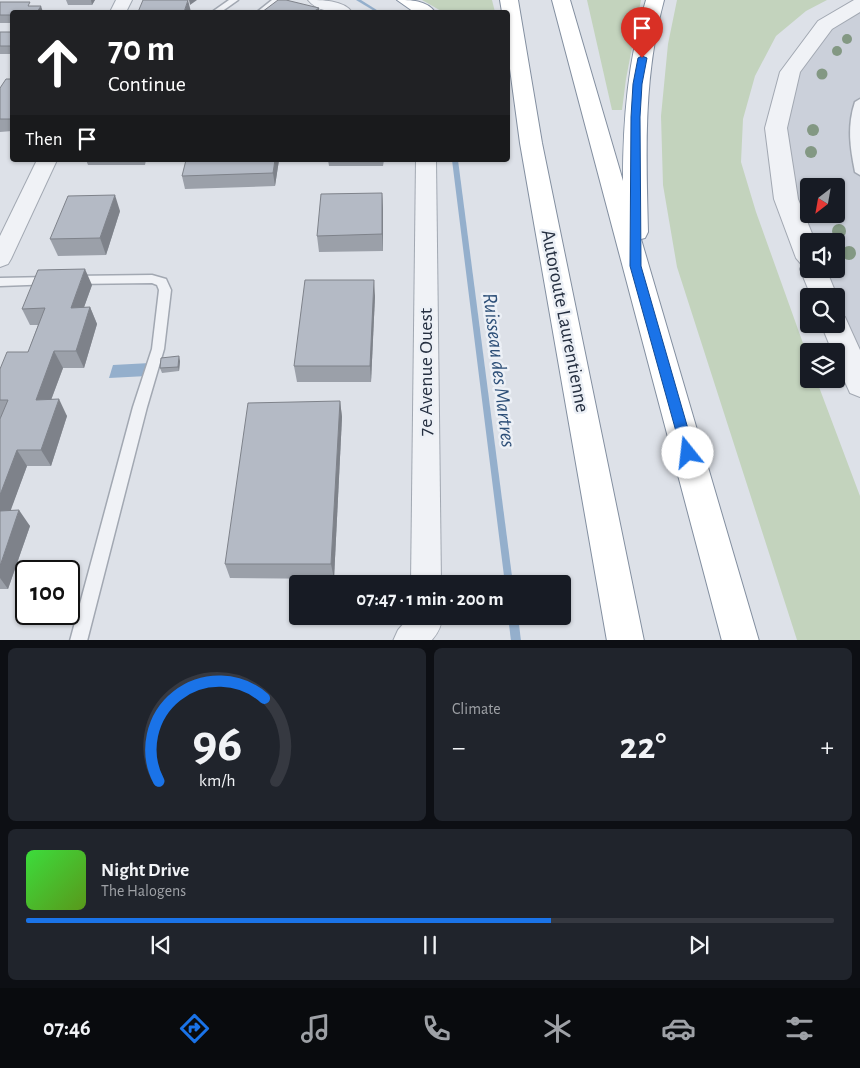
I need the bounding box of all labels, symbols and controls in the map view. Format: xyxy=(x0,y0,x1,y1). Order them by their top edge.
pin xyxy=(621,7,663,58)
icon: arrive xyxy=(628,14,656,42)
icon: ahead xyxy=(25,30,90,95)
text: 70 m xyxy=(108,32,175,67)
text: Continue xyxy=(108,73,186,95)
icon: arrive xyxy=(73,125,101,153)
text: Then xyxy=(25,130,63,149)
north arrow xyxy=(800,178,845,222)
map controls xyxy=(800,178,845,388)
street label: Autoroute Laurentienne xyxy=(537,228,593,414)
button: sound xyxy=(800,233,845,278)
button: search xyxy=(800,288,845,333)
water label: Ruisseau des Martres xyxy=(479,292,519,449)
street label: 7e Avenue Ouest xyxy=(416,307,436,436)
button: layers xyxy=(800,343,845,388)
position arrow xyxy=(661,426,713,478)
speed limit sign: 100 xyxy=(15,560,80,625)
text: 07:47 · 1 min · 200 m xyxy=(356,590,504,609)
text: Climate xyxy=(452,701,501,717)
text: 96 xyxy=(192,718,242,770)
text: 22° xyxy=(620,728,666,766)
text: − xyxy=(452,734,465,762)
text: + xyxy=(821,734,834,762)
text: km/h xyxy=(199,772,235,790)
text: Night Drive xyxy=(101,861,189,880)
text: The Halogens xyxy=(101,883,186,899)
icon: previous xyxy=(147,931,175,959)
icon: pause xyxy=(416,931,444,959)
icon: next xyxy=(685,931,713,959)
icon: directions xyxy=(177,1011,212,1046)
icon: music xyxy=(298,1011,333,1046)
icon: phone xyxy=(419,1011,454,1046)
icon: climate xyxy=(540,1011,575,1046)
icon: car xyxy=(661,1011,696,1046)
icon: filters xyxy=(782,1011,817,1046)
text: 07:46 xyxy=(43,1017,91,1039)

